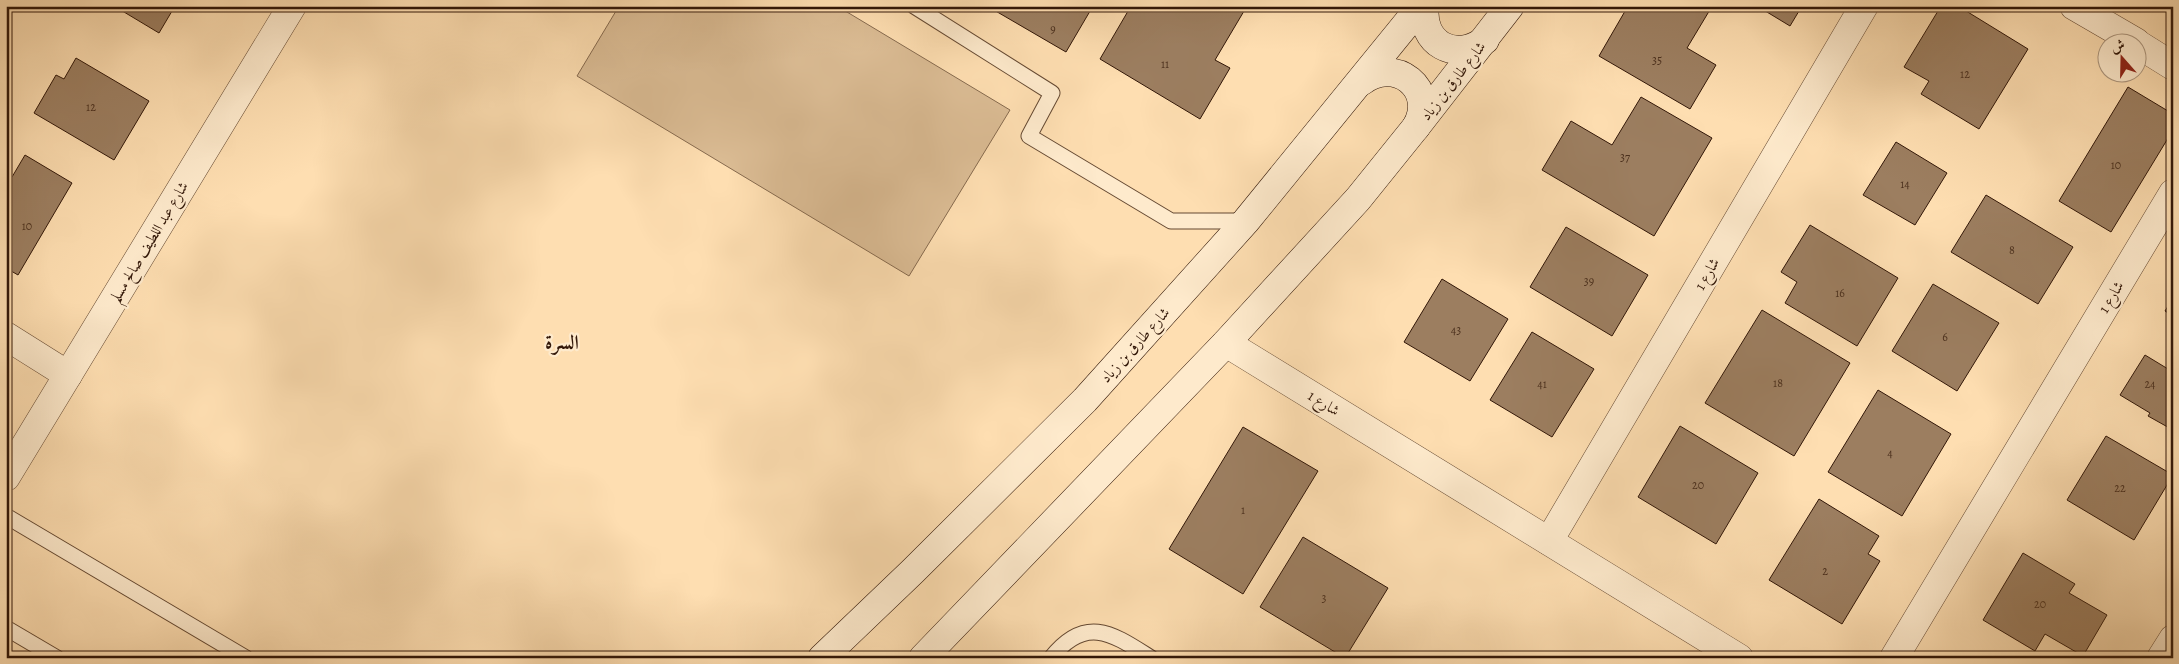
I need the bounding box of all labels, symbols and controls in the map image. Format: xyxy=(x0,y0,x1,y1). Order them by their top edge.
house number: 9 xyxy=(1050,21,1056,37)
north arrow xyxy=(2096,32,2146,82)
text: ش xyxy=(2108,35,2128,58)
street label: شارع طارق بن زياد xyxy=(1416,37,1493,127)
house number: 35 xyxy=(1652,52,1662,68)
house number: 11 xyxy=(1161,56,1169,72)
house number: 12 xyxy=(1960,66,1970,82)
house number: 12 xyxy=(86,99,96,115)
house number: 37 xyxy=(1620,149,1631,165)
house number: 10 xyxy=(2111,157,2121,173)
house number: 14 xyxy=(1900,176,1910,192)
street label: شارع عبد اللطيف صالح مسلم xyxy=(105,178,197,309)
house number: 10 xyxy=(22,218,32,234)
house number: 8 xyxy=(2009,242,2015,258)
street label: شارع 1 xyxy=(1690,254,1727,295)
house number: 39 xyxy=(1584,273,1594,289)
street label: شارع 1 xyxy=(2094,277,2131,318)
house number: 16 xyxy=(1835,285,1845,301)
street label: شارع طارق بن زياد xyxy=(1096,303,1177,389)
house number: 43 xyxy=(1451,322,1461,338)
district label: السرة xyxy=(545,329,579,356)
house number: 6 xyxy=(1942,329,1948,345)
house number: 18 xyxy=(1773,375,1783,391)
house number: 41 xyxy=(1537,376,1547,392)
house number: 24 xyxy=(2144,376,2156,392)
street label: شارع 1 xyxy=(1303,385,1344,423)
house number: 4 xyxy=(1887,445,1893,461)
house number: 20 xyxy=(1692,477,1704,493)
house number: 22 xyxy=(2114,480,2126,496)
house number: 1 xyxy=(1241,502,1245,518)
house number: 2 xyxy=(1822,563,1828,579)
house number: 3 xyxy=(1322,590,1327,606)
house number: 20 xyxy=(2034,596,2046,612)

